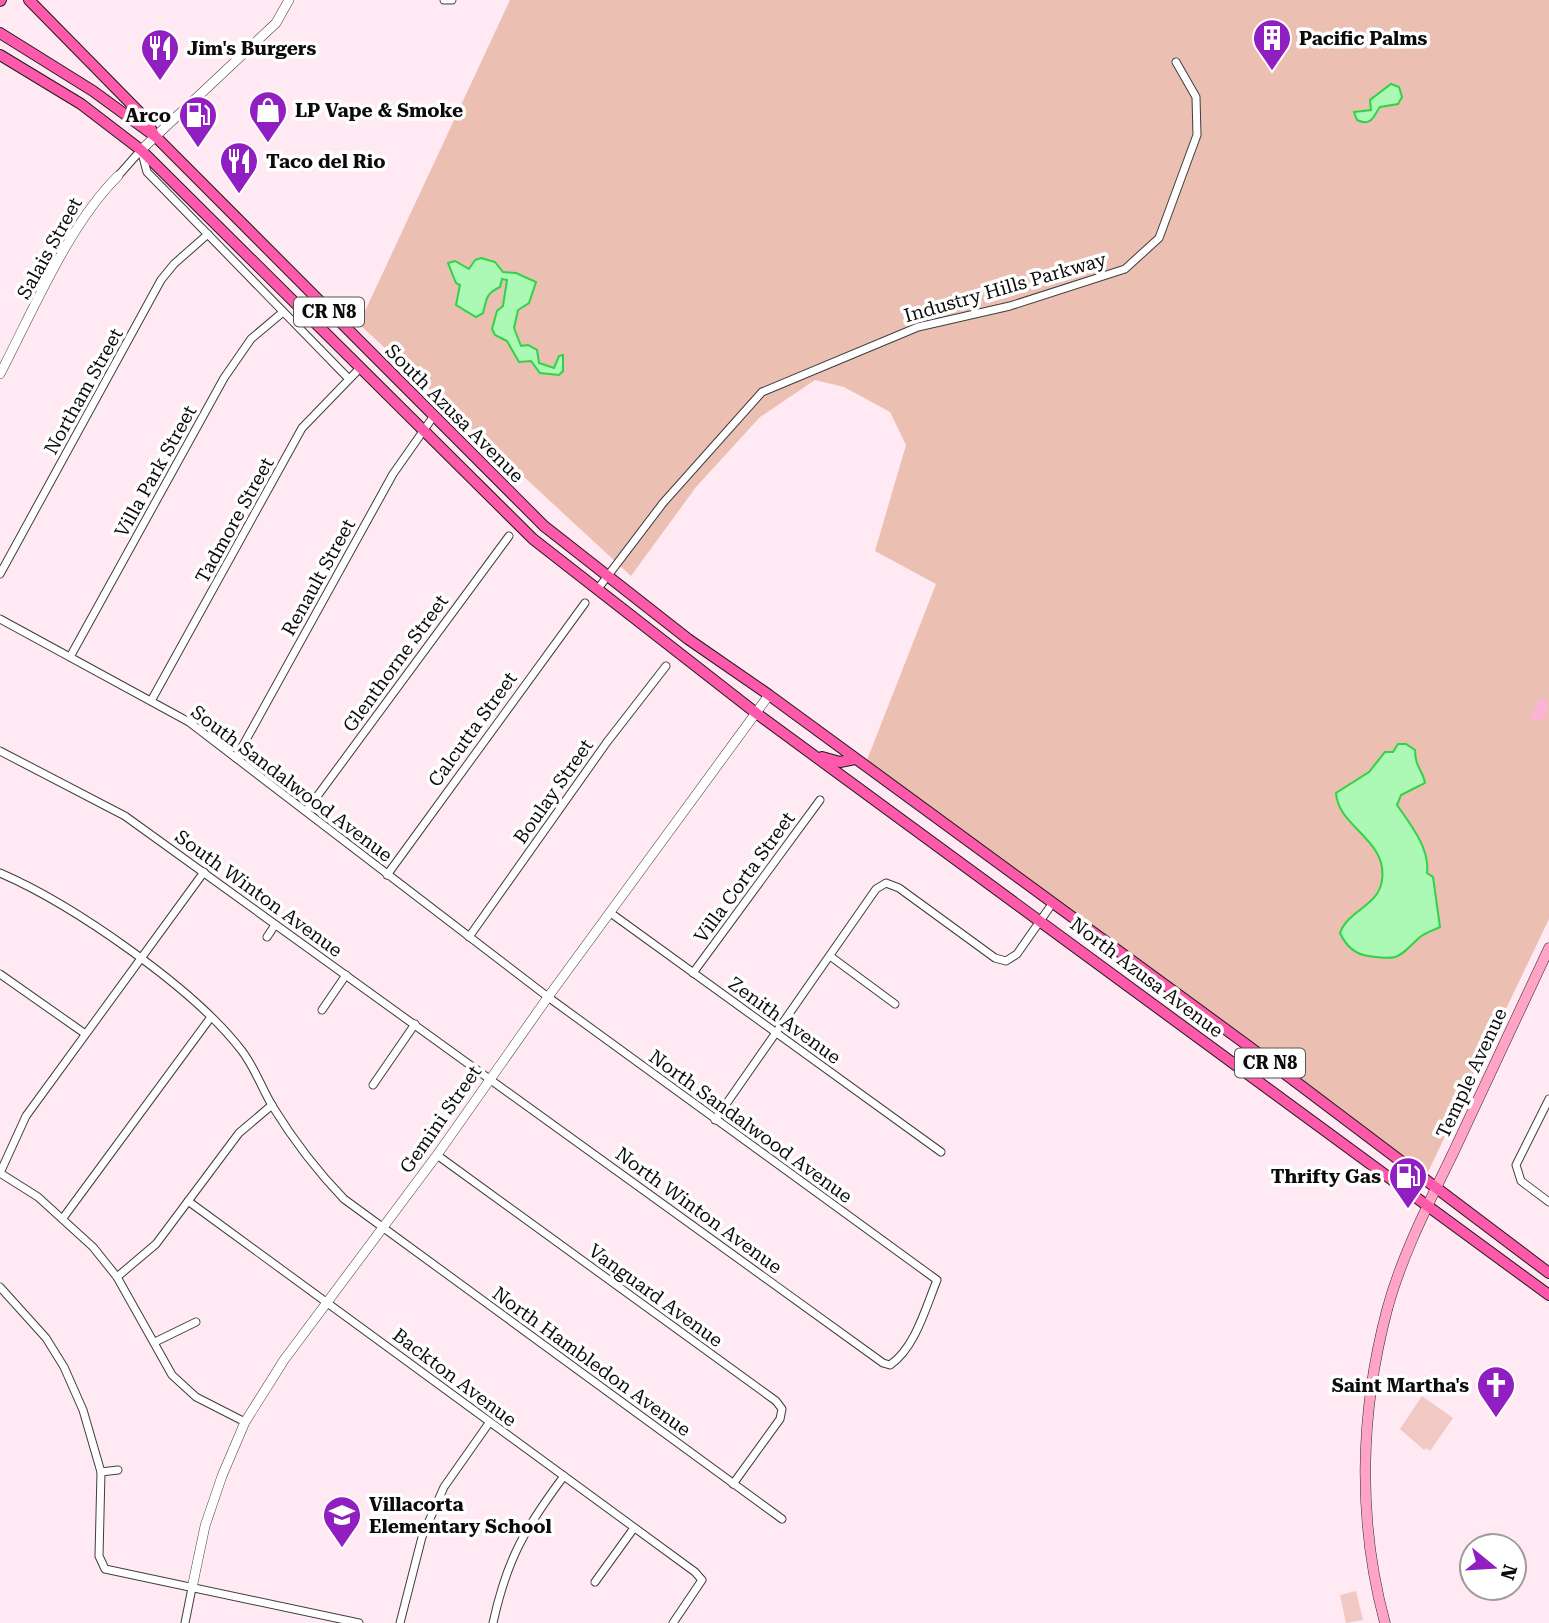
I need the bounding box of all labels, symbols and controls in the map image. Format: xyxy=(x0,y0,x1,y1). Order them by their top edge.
building icon: Pacific Palms xyxy=(1251,17,1293,72)
restaurant icon: Jim's Burgers xyxy=(139,27,181,82)
place label: Pacific Palms xyxy=(1299,27,1428,50)
place label: Jim's Burgers xyxy=(187,37,316,60)
shop icon: LP Vape & Smoke xyxy=(247,89,289,144)
fuel station icon: Arco xyxy=(177,94,219,149)
place label: LP Vape & Smoke xyxy=(295,99,463,122)
place label: Arco xyxy=(126,104,171,127)
restaurant icon: Taco del Rio xyxy=(218,140,260,195)
place label: Taco del Rio xyxy=(266,150,385,173)
street label: Salais Street xyxy=(12,193,87,303)
street label: Industry Hills Parkway xyxy=(901,247,1110,327)
road number: CR N8 xyxy=(294,298,364,326)
street label: Northam Street xyxy=(39,324,128,459)
street label: South Azusa Avenue xyxy=(381,339,529,487)
street label: Villa Park Street xyxy=(110,401,201,541)
street label: Tadmore Street xyxy=(190,453,278,587)
street label: Renault Street xyxy=(277,515,360,640)
street label: Glenthorne Street xyxy=(338,590,453,736)
street label: Calcutta Street xyxy=(423,667,522,791)
street label: South Sandalwood Avenue xyxy=(186,700,397,867)
street label: Boulay Street xyxy=(509,734,598,848)
street label: Villa Corta Street xyxy=(689,807,800,947)
street label: South Winton Avenue xyxy=(171,825,347,962)
street label: North Azusa Avenue xyxy=(1066,912,1228,1042)
street label: Zenith Avenue xyxy=(724,972,845,1069)
street label: Temple Avenue xyxy=(1431,1005,1512,1142)
street label: North Sandalwood Avenue xyxy=(645,1045,857,1208)
road number: CR N8 xyxy=(1235,1048,1305,1078)
street label: Gemini Street xyxy=(395,1061,486,1178)
street label: North Winton Avenue xyxy=(611,1142,786,1279)
fuel station icon: Thrifty Gas xyxy=(1387,1155,1429,1210)
place label: Thrifty Gas xyxy=(1271,1165,1381,1188)
street label: Vanguard Avenue xyxy=(584,1239,727,1352)
street label: North Hambledon Avenue xyxy=(488,1282,695,1441)
street label: Backton Avenue xyxy=(388,1323,521,1431)
church icon: Saint Martha's xyxy=(1475,1364,1517,1419)
place label: Saint Martha's xyxy=(1332,1374,1469,1397)
place label: Villacorta Elementary School xyxy=(369,1493,552,1538)
school or university icon: Villacorta Elementary School xyxy=(321,1494,363,1549)
north arrow xyxy=(1458,1532,1528,1602)
text: N xyxy=(1495,1562,1522,1583)

